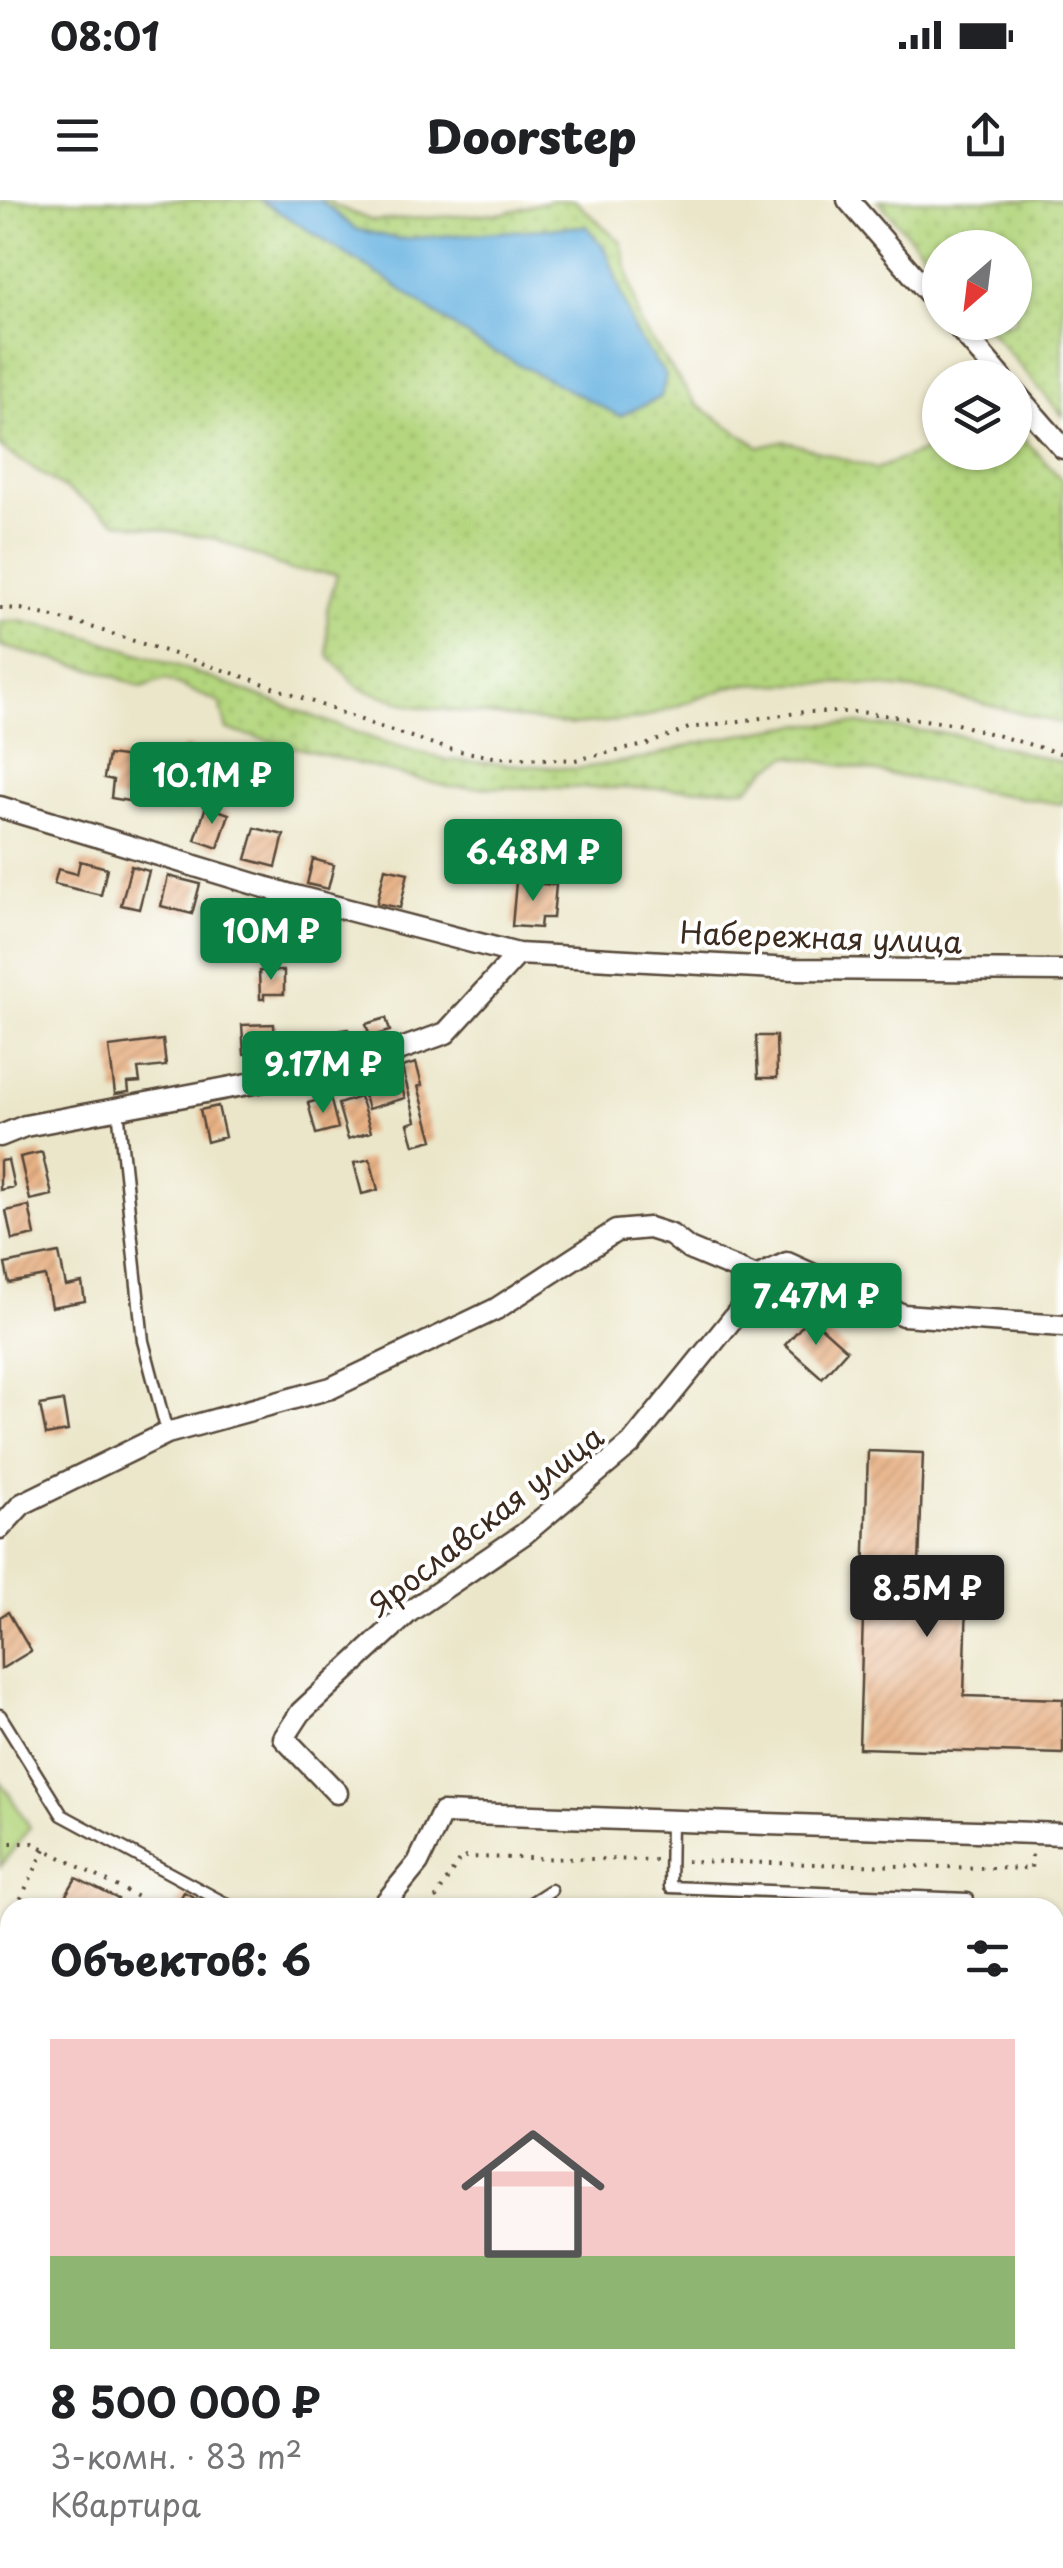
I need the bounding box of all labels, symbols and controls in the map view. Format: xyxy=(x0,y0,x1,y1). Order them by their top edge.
text: 08:01 xyxy=(50,7,159,64)
text: Doorstep xyxy=(426,101,637,169)
icon: menu xyxy=(50,108,105,163)
icon: share xyxy=(958,108,1013,163)
north arrow xyxy=(922,230,1032,340)
map controls xyxy=(922,230,1032,470)
button: layers xyxy=(922,360,1032,470)
pin: 10.1M ₽ xyxy=(120,742,304,827)
text: 10.1M ₽ xyxy=(152,750,272,798)
pin: 6.48M ₽ xyxy=(441,819,625,904)
text: 6.48M ₽ xyxy=(466,827,600,875)
pin: 10M ₽ xyxy=(201,898,341,983)
text: 10M ₽ xyxy=(222,906,320,954)
street label: Набережная улица xyxy=(679,909,963,963)
pin: 9.17M ₽ xyxy=(231,1031,415,1116)
text: 9.17M ₽ xyxy=(264,1039,382,1087)
pin: 7.47M ₽ xyxy=(724,1263,908,1348)
text: 7.47M ₽ xyxy=(753,1271,879,1319)
street label: Ярославская улица xyxy=(357,1413,612,1627)
pin: 8.5M ₽ xyxy=(846,1555,1008,1640)
text: 8.5M ₽ xyxy=(872,1563,982,1611)
text: Объектов: 6 xyxy=(50,1927,311,1990)
icon: filters xyxy=(960,1931,1015,1986)
icon: home xyxy=(443,2104,623,2284)
text: 8 500 000 ₽ xyxy=(50,2369,320,2432)
text: 3-комн. · 83 m² xyxy=(50,2432,302,2480)
text: Квартира xyxy=(50,2480,201,2528)

